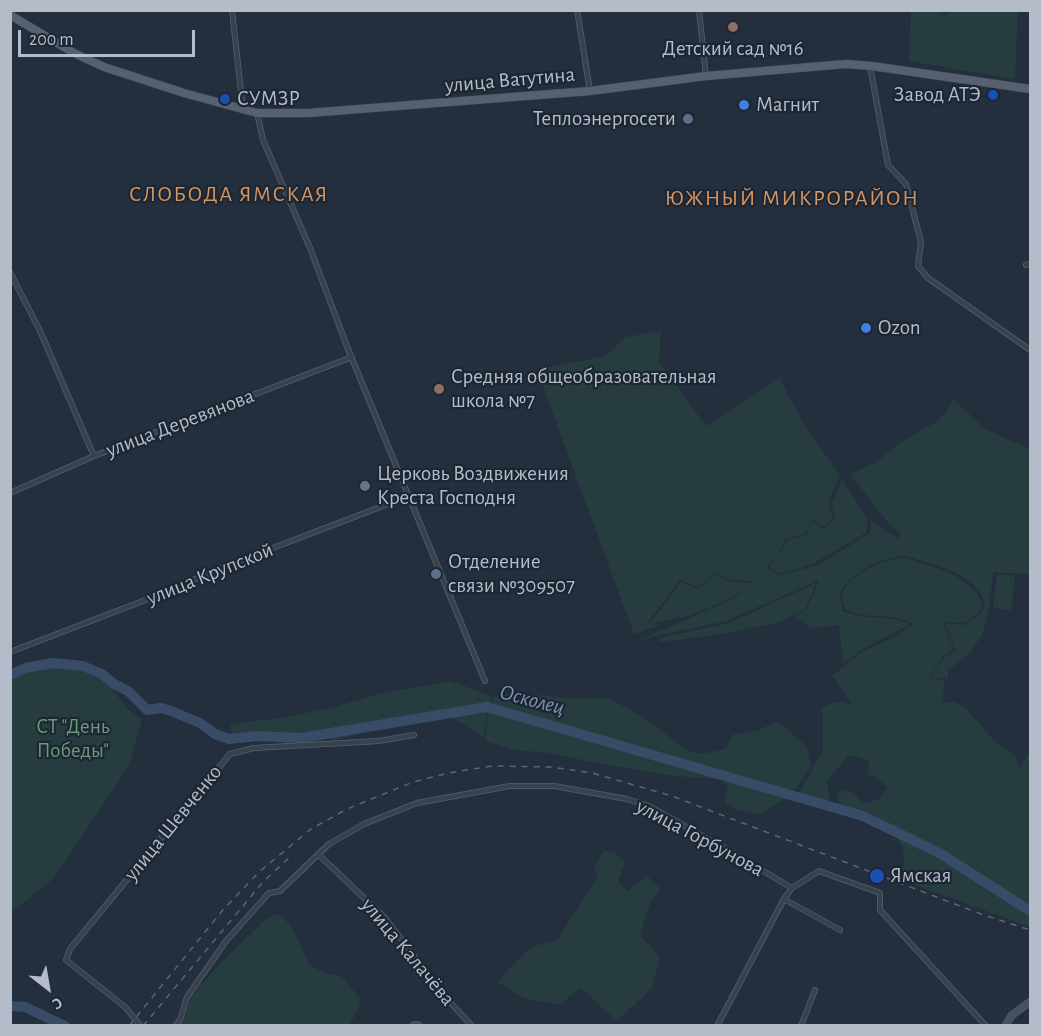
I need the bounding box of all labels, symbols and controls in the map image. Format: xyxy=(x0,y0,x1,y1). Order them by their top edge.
scale bar xyxy=(21,18,198,56)
marker: Детский сад №16 xyxy=(726,20,740,34)
text: 200 m xyxy=(29,31,74,49)
place label: Детский сад №16 xyxy=(662,36,804,62)
street label: улица Ватутина xyxy=(444,62,576,98)
place label: Завод АТЭ xyxy=(894,82,981,108)
place label: СУМЗР xyxy=(237,86,300,112)
marker: Завод АТЭ xyxy=(986,88,1000,102)
marker: СУМЗР xyxy=(218,92,232,106)
place label: Магнит xyxy=(756,92,819,118)
marker: Магнит xyxy=(737,98,751,112)
place label: Теплоэнергосети xyxy=(533,106,676,132)
marker: Теплоэнергосети xyxy=(681,112,695,126)
district label: СЛОБОДА ЯМСКАЯ xyxy=(129,181,329,207)
district label: ЮЖНЫЙ МИКРОРАЙОН xyxy=(665,185,919,211)
place label: Ozon xyxy=(878,315,921,341)
marker: Ozon xyxy=(859,321,873,335)
place label: Средняя общеобразовательная школа №7 xyxy=(451,364,717,414)
marker: Средняя общеобразовательная школа №7 xyxy=(432,382,446,396)
street label: улица Деревянова xyxy=(102,383,258,463)
place label: Церковь Воздвижения Креста Господня xyxy=(377,461,569,511)
marker: Церковь Воздвижения Креста Господня xyxy=(358,479,372,493)
street label: улица Крупской xyxy=(143,537,277,611)
place label: Отделение связи №309507 xyxy=(448,549,575,599)
marker: Отделение связи №309507 xyxy=(429,567,443,581)
water label: Осколец xyxy=(497,679,567,721)
park label: СТ "День Победы" xyxy=(36,714,110,764)
street label: улица Шевченко xyxy=(119,760,227,886)
street label: улица Горбунова xyxy=(632,794,768,882)
place label: Ямская xyxy=(890,863,951,889)
marker: Ямская xyxy=(868,867,886,885)
street label: улица Калачёва xyxy=(356,893,460,1011)
north arrow xyxy=(18,958,78,1018)
text: С xyxy=(49,994,65,1013)

